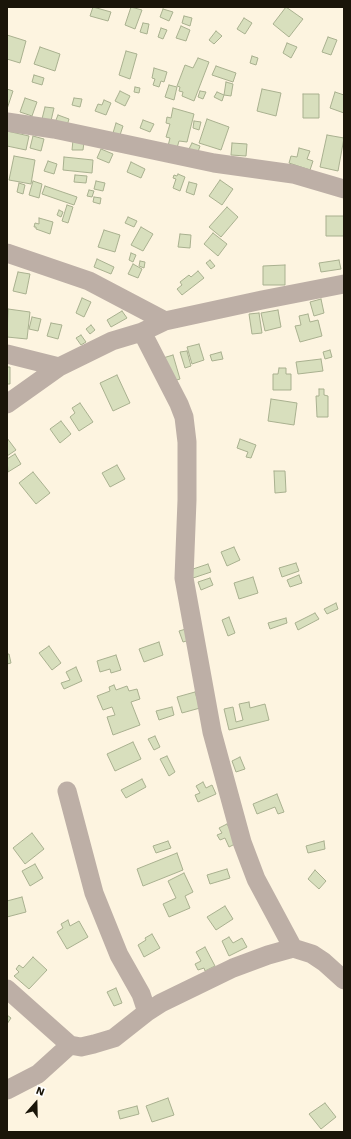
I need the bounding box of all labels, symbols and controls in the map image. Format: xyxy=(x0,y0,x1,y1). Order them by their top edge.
north arrow xyxy=(16,1083,56,1123)
text: N xyxy=(34,1084,46,1099)

